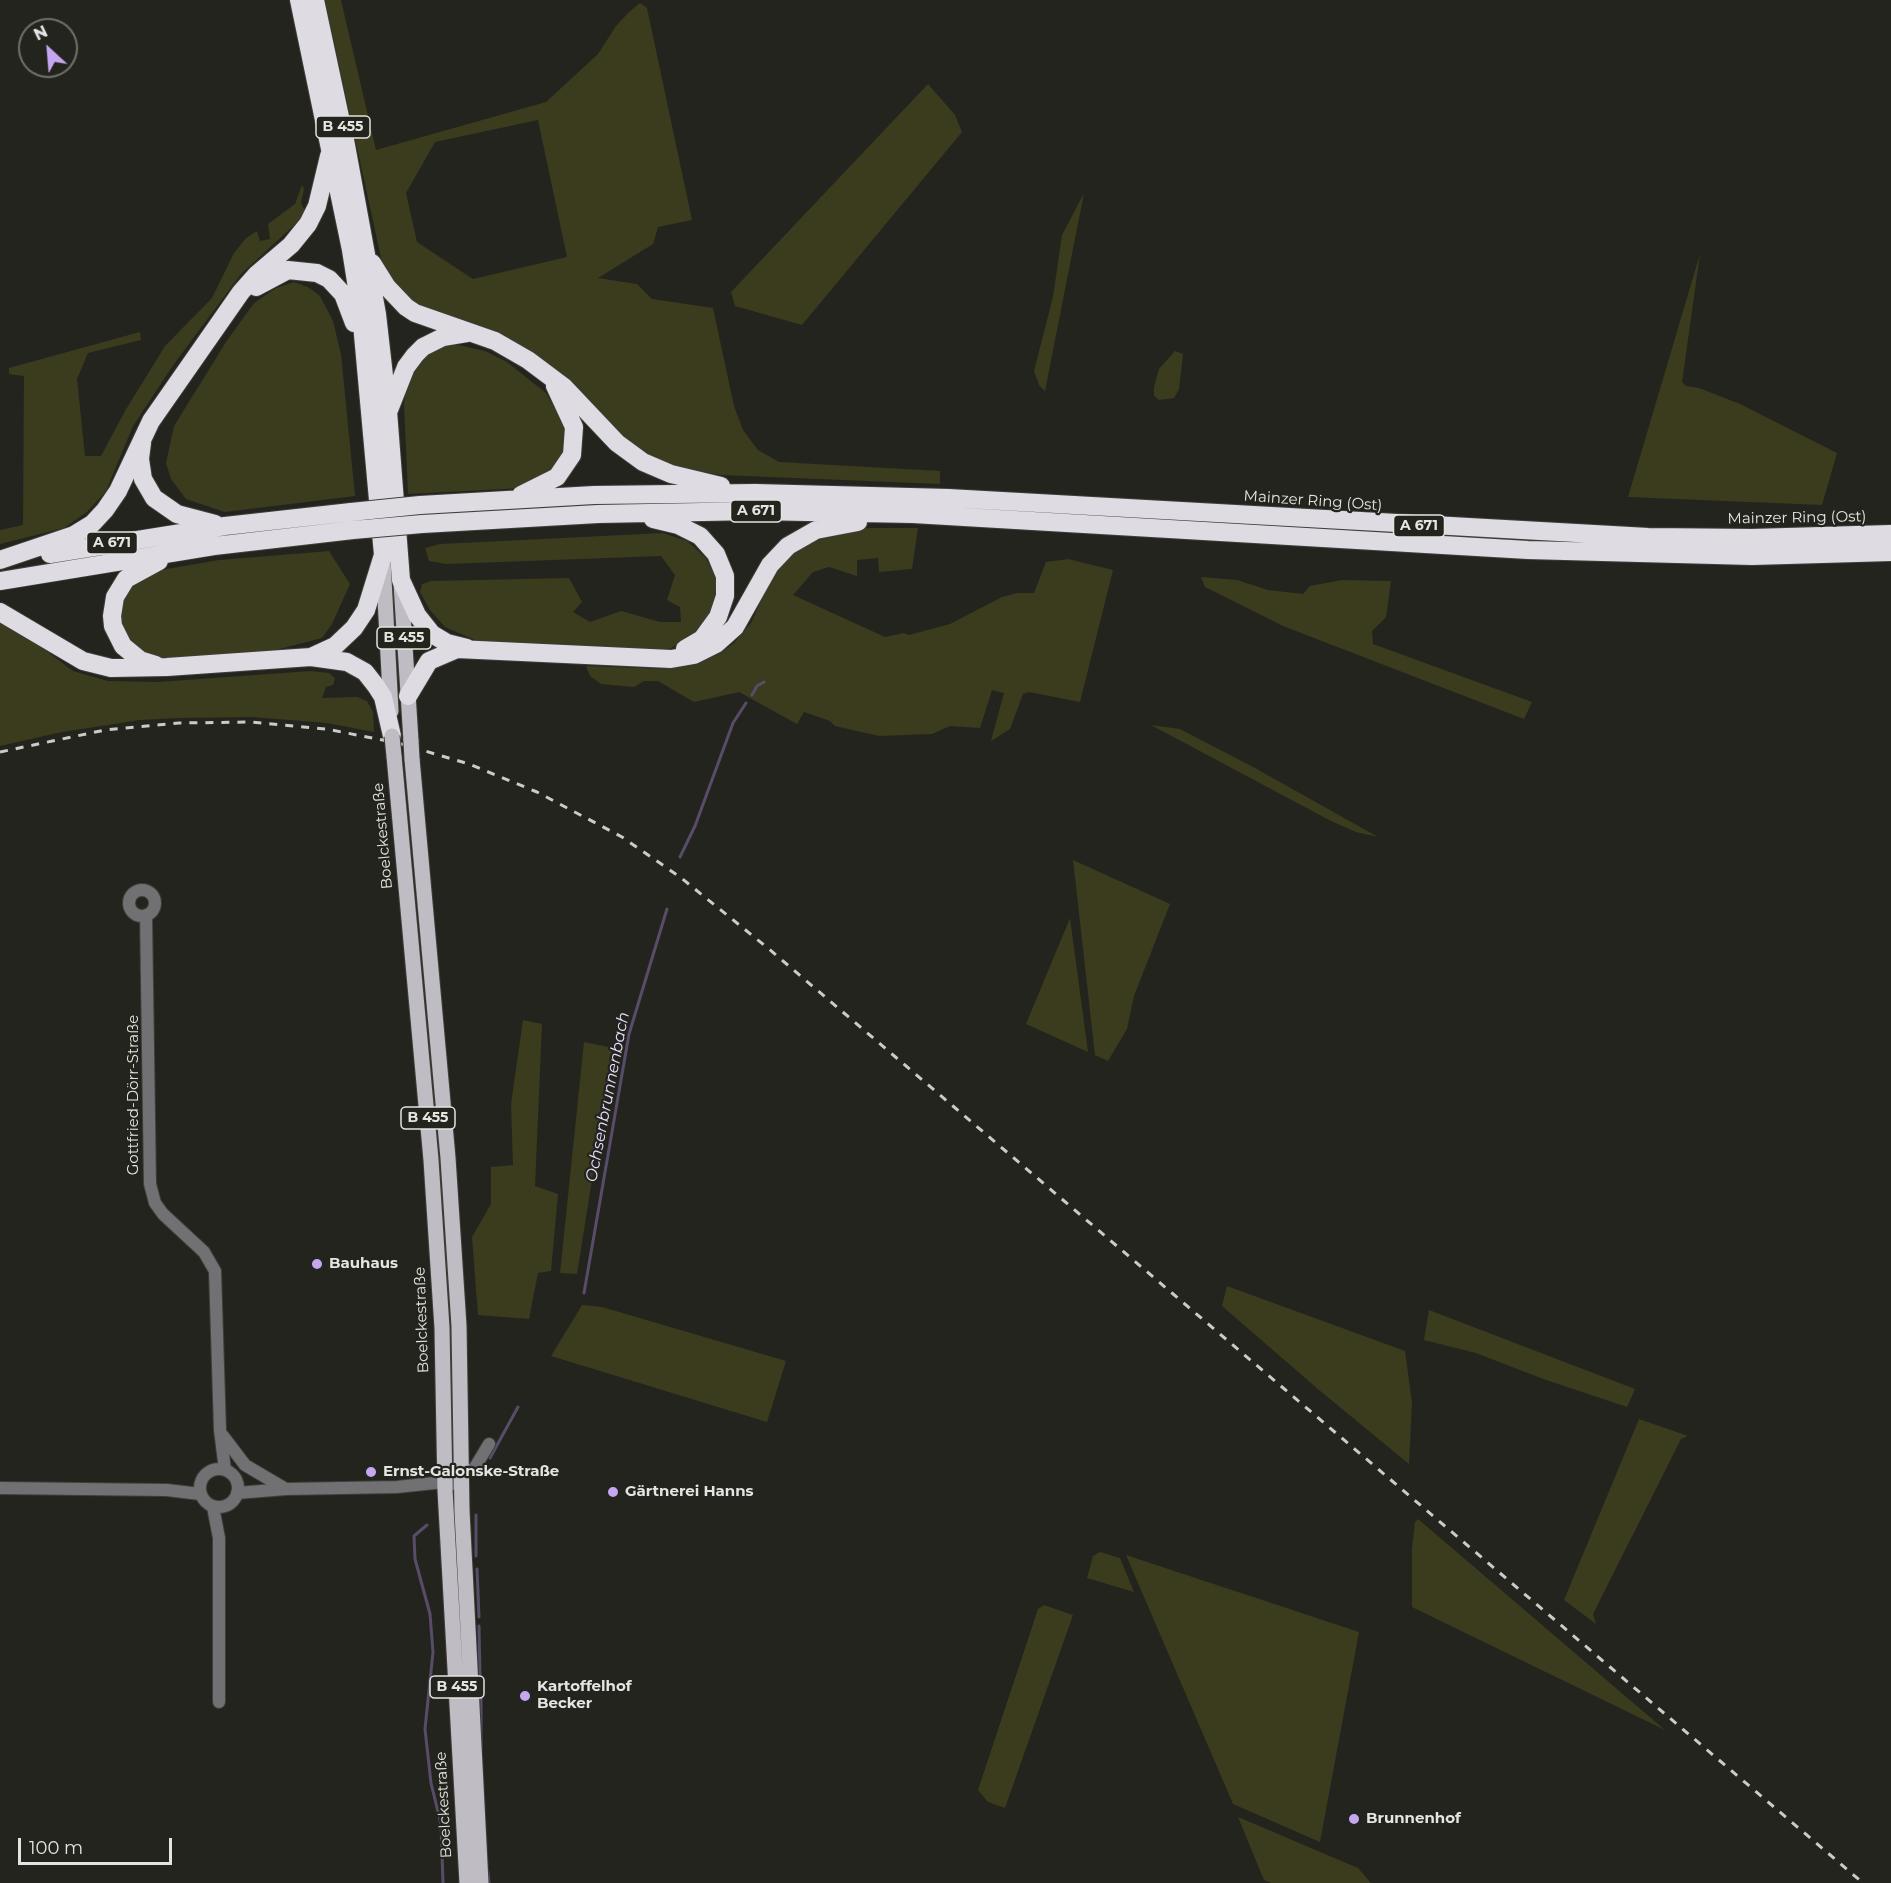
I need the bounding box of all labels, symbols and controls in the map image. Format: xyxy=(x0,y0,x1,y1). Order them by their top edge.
north arrow xyxy=(18,18,78,78)
text: N xyxy=(31,22,51,45)
road number: B 455 xyxy=(316,116,370,138)
street label: Mainzer Ring (Ost) xyxy=(1243,487,1383,515)
road number: A 671 xyxy=(730,500,782,522)
street label: Mainzer Ring (Ost) xyxy=(1727,508,1867,528)
road number: A 671 xyxy=(1394,515,1444,537)
road number: A 671 xyxy=(86,532,138,554)
road number: B 455 xyxy=(377,627,431,649)
street label: Boelckestraße xyxy=(369,782,397,890)
water label: Ochsenbrunnenbach xyxy=(582,1010,634,1184)
street label: Gottfried-Dörr-Straße xyxy=(125,1015,143,1175)
road number: B 455 xyxy=(401,1107,455,1129)
place label: Bauhaus xyxy=(329,1255,398,1273)
marker: Bauhaus xyxy=(310,1257,324,1271)
street label: Boelckestraße xyxy=(411,1266,433,1374)
place label: Ernst-Galonske-Straße xyxy=(383,1463,559,1481)
marker: Ernst-Galonske-Straße xyxy=(364,1465,378,1479)
place label: Gärtnerei Hanns xyxy=(625,1483,754,1501)
marker: Gärtnerei Hanns xyxy=(606,1485,620,1499)
road number: B 455 xyxy=(430,1676,484,1698)
place label: Kartoffelhof Becker xyxy=(537,1678,632,1713)
marker: Kartoffelhof Becker xyxy=(518,1689,532,1703)
street label: Boelckestraße xyxy=(432,1751,456,1859)
place label: Brunnenhof xyxy=(1366,1810,1461,1828)
marker: Brunnenhof xyxy=(1347,1812,1361,1826)
scale bar xyxy=(21,1826,176,1864)
text: 100 m xyxy=(29,1837,83,1859)

